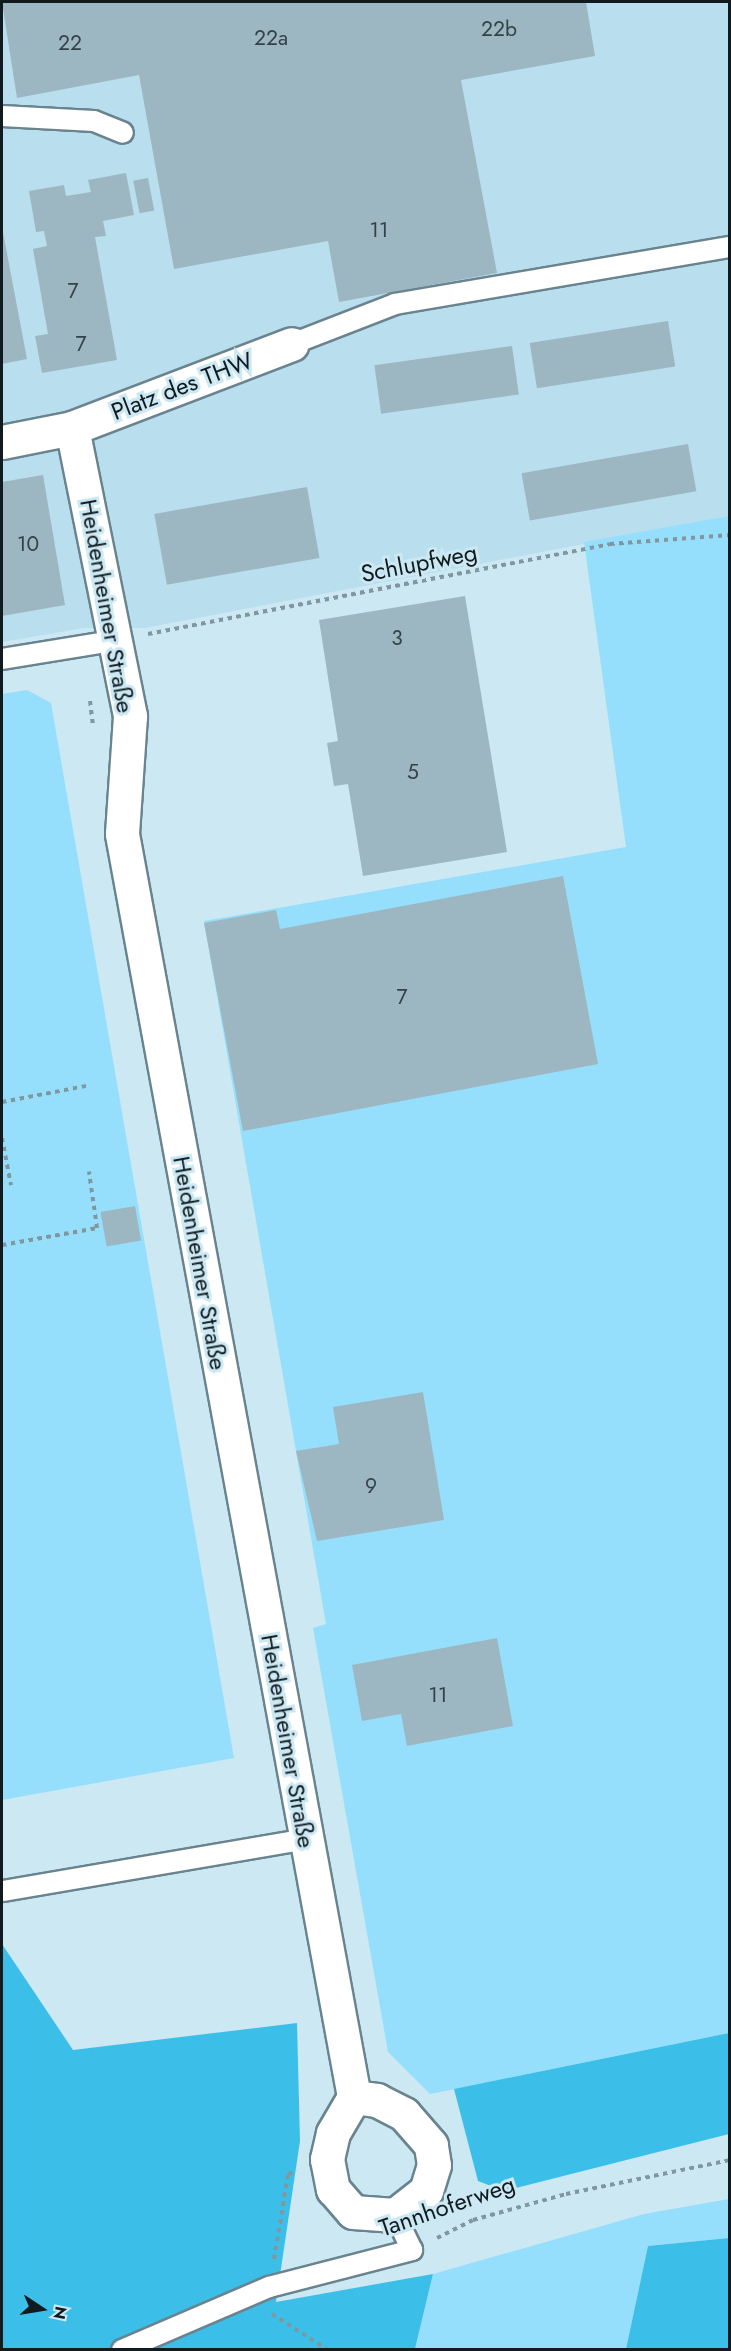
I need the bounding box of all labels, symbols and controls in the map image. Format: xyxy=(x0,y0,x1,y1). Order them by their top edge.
house number: 22b xyxy=(481,16,517,42)
house number: 22a xyxy=(254,25,288,51)
house number: 22 xyxy=(58,30,82,56)
house number: 11 xyxy=(370,217,388,243)
house number: 7 xyxy=(67,278,79,304)
house number: 7 xyxy=(75,331,87,357)
street label: Platz des THW xyxy=(107,346,257,426)
street label: Heidenheimer Straße xyxy=(74,497,140,715)
house number: 10 xyxy=(17,531,39,557)
street label: Schlupfweg xyxy=(358,538,480,588)
house number: 3 xyxy=(391,625,403,651)
house number: 5 xyxy=(407,759,419,785)
house number: 7 xyxy=(396,984,408,1010)
street label: Heidenheimer Straße xyxy=(167,1154,233,1372)
house number: 9 xyxy=(365,1473,377,1499)
street label: Heidenheimer Straße xyxy=(255,1632,321,1850)
house number: 11 xyxy=(429,1682,447,1708)
street label: Tannhoferweg xyxy=(375,2169,519,2243)
north arrow xyxy=(12,2279,72,2339)
text: N xyxy=(48,2304,73,2321)

